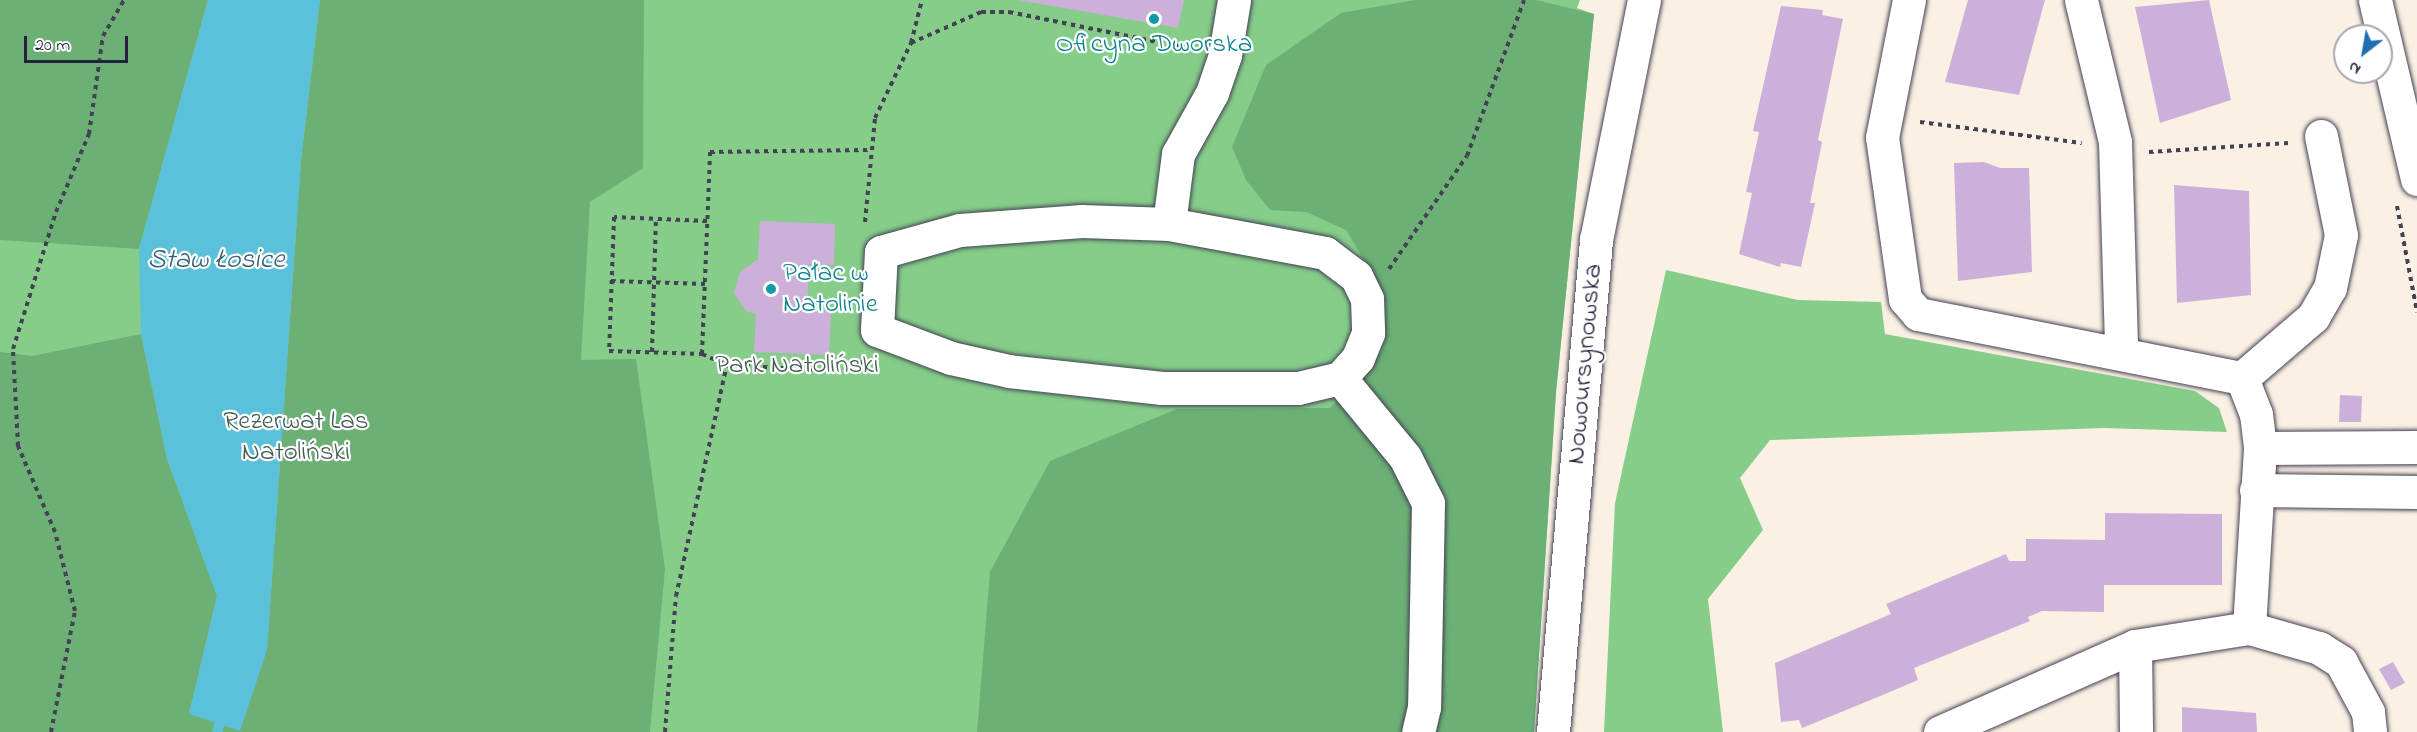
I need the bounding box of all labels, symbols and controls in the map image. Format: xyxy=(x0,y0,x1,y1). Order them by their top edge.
marker: Oficyna Dworska xyxy=(1147,12,1161,26)
scale bar xyxy=(27,24,130,62)
north arrow xyxy=(2333,24,2393,84)
place label: Oficyna Dworska xyxy=(1056,29,1252,61)
text: 20 m xyxy=(35,33,70,59)
text: N xyxy=(2344,55,2366,81)
water label: Staw Łosice xyxy=(147,244,285,278)
place label: Pałac w Natolinie xyxy=(783,257,878,320)
street label: Nowoursynowska xyxy=(1560,262,1610,466)
marker: Pałac w Natolinie xyxy=(764,282,778,296)
park label: Park Natoliński xyxy=(715,350,879,382)
park label: Rezerwat Las Natoliński xyxy=(223,405,369,468)

